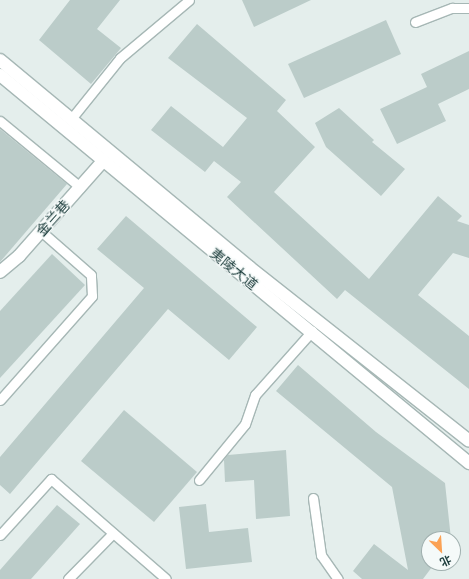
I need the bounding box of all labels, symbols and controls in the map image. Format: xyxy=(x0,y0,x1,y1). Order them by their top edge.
street label: 金兰巷 xyxy=(33,197,73,239)
street label: 夷陵大道 xyxy=(207,245,261,293)
north arrow xyxy=(421,531,461,571)
text: 北 xyxy=(438,553,454,570)

